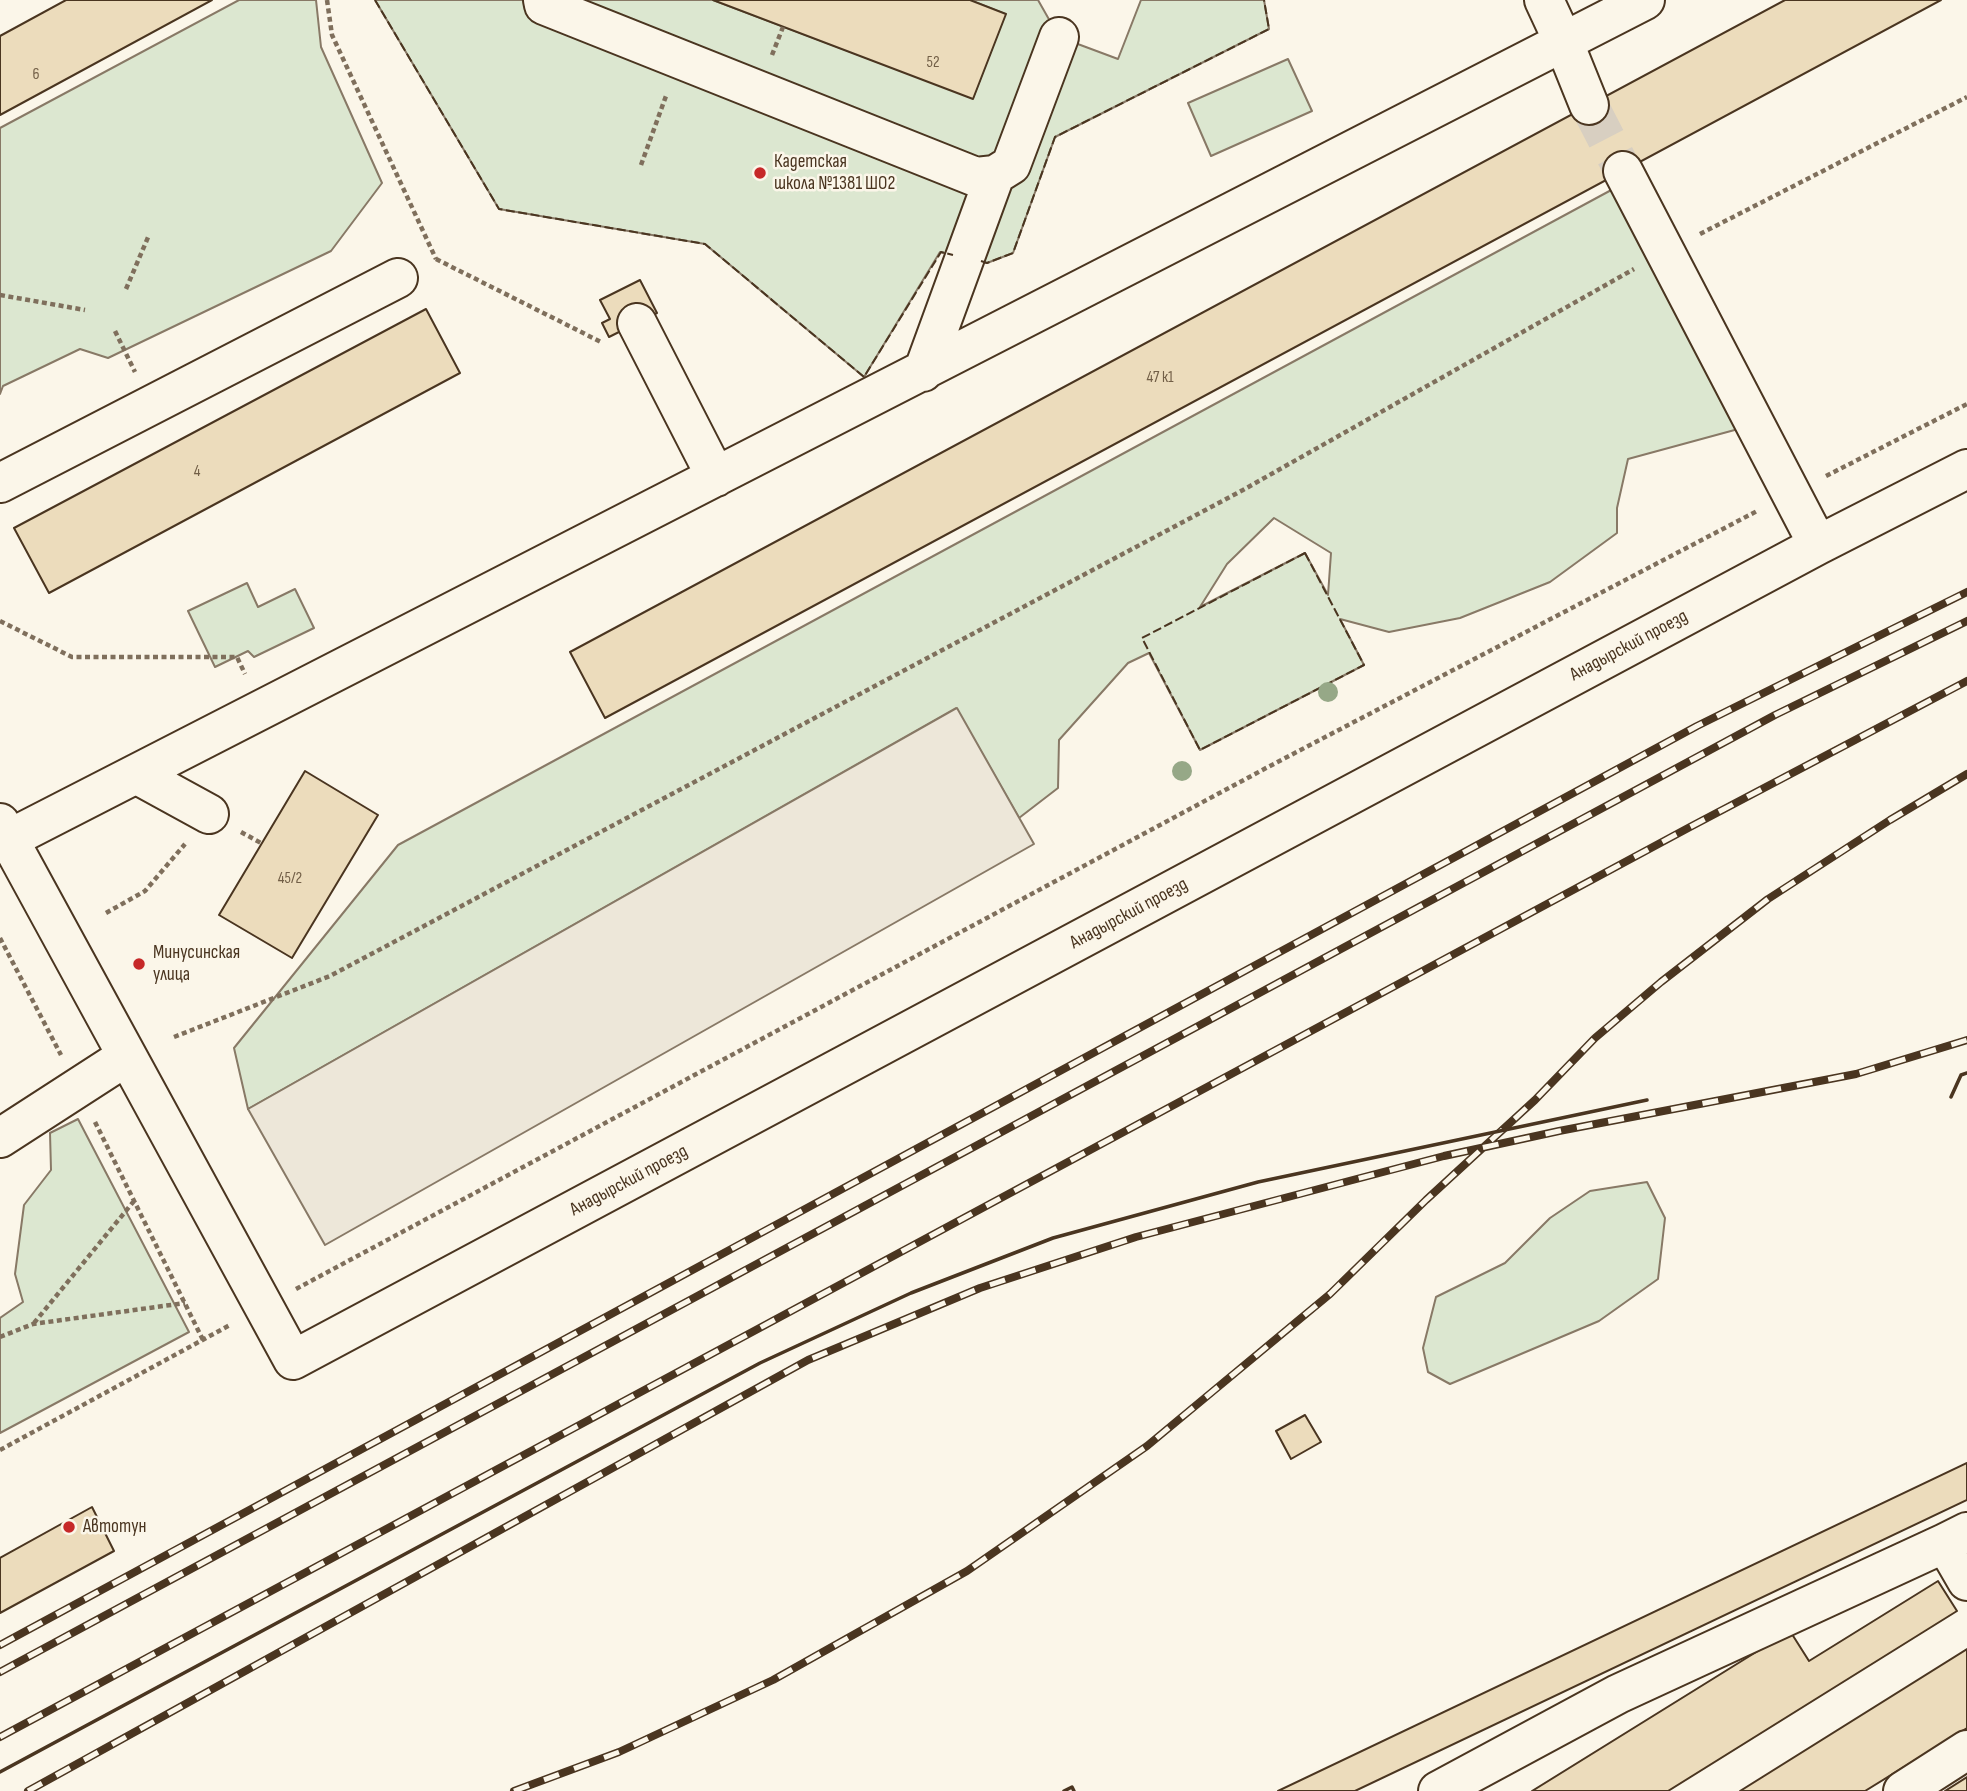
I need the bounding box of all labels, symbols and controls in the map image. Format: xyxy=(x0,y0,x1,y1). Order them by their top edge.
house number: 52 xyxy=(926,53,940,73)
house number: 6 xyxy=(32,65,40,85)
place label: Кадетская школа №1381 ШО2 xyxy=(774,151,895,195)
marker: Кадетская школа №1381 ШО2 xyxy=(752,165,768,181)
house number: 47 к1 xyxy=(1146,368,1174,388)
house number: 4 xyxy=(194,462,200,482)
street label: Анадырский проезд xyxy=(1566,605,1692,687)
house number: 45/2 xyxy=(278,869,302,889)
street label: Анадырский проезд xyxy=(1066,873,1192,955)
place label: Минусинская улица xyxy=(153,942,240,986)
marker: Минусинская улица xyxy=(131,956,147,972)
street label: Анадырский проезд xyxy=(566,1140,692,1222)
place label: Автотун xyxy=(83,1516,146,1538)
marker: Автотун xyxy=(61,1519,77,1535)

